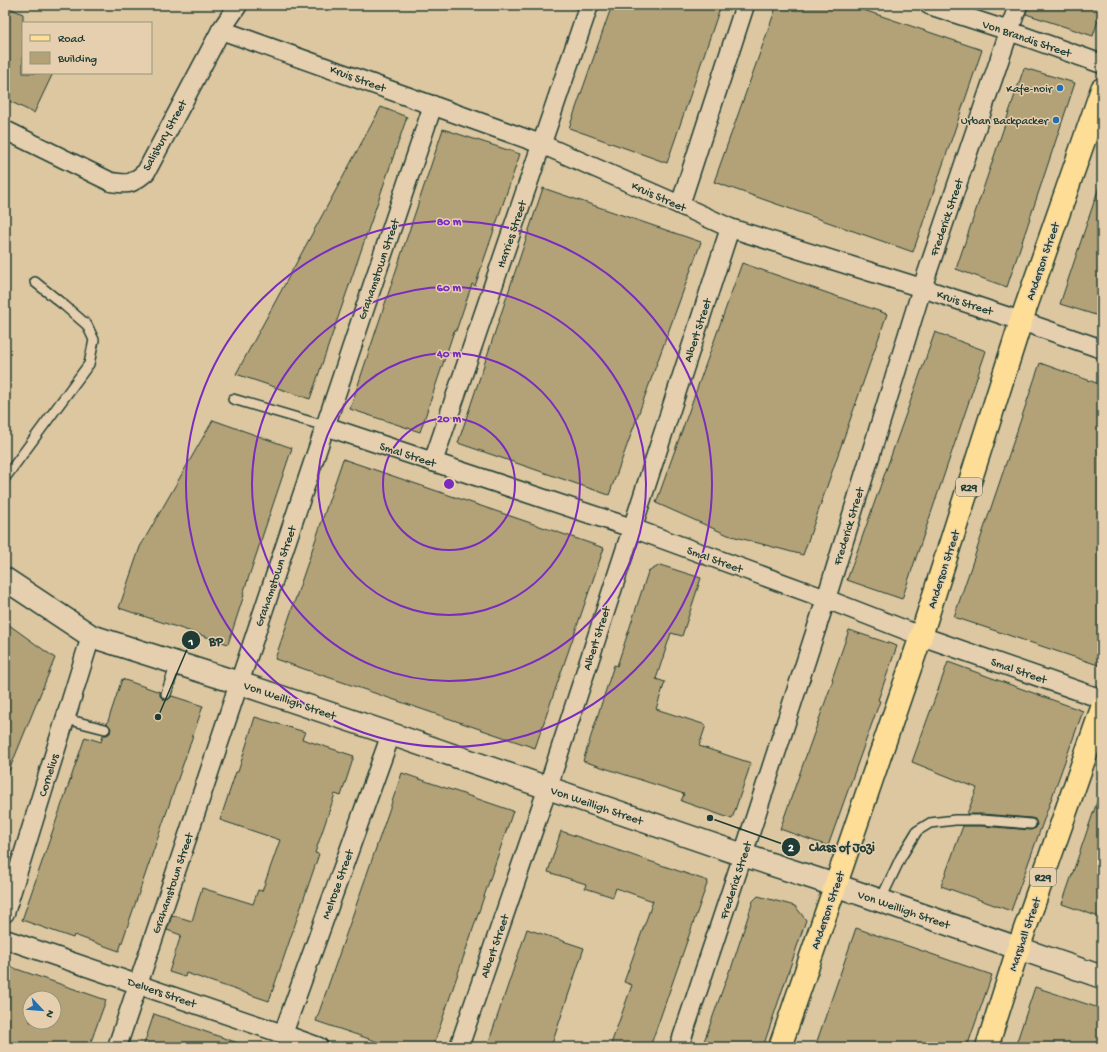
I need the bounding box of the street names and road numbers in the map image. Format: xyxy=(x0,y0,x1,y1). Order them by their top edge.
street label: Von Brandis Street xyxy=(979,18,1074,62)
street label: Kruis Street xyxy=(328,63,388,97)
street label: Salisbury Street xyxy=(141,97,192,174)
street label: Frederick Street xyxy=(928,176,968,259)
street label: Kruis Street xyxy=(629,180,689,217)
street label: Harries Street xyxy=(495,198,531,270)
street label: Grahamstown Street xyxy=(356,216,404,322)
street label: Anderson Street xyxy=(1024,220,1064,302)
street label: Kruis Street xyxy=(934,288,995,320)
street label: Albert Street xyxy=(682,296,716,364)
street label: Smal Street xyxy=(378,440,438,472)
road number: R29 xyxy=(956,478,982,496)
street label: Frederick Street xyxy=(831,485,869,568)
street label: Grahamstown Street xyxy=(253,523,301,629)
street label: Anderson Street xyxy=(926,528,964,611)
street label: Smal Street xyxy=(685,544,745,578)
street label: Albert Street xyxy=(581,604,615,672)
street label: Smal Street xyxy=(989,656,1049,688)
street label: Von Weilligh Street xyxy=(241,679,338,725)
street label: Cornelius xyxy=(37,752,63,799)
street label: Von Weilligh Street xyxy=(548,784,645,830)
street label: Grahamstown Street xyxy=(150,830,198,936)
street label: Frederick Street xyxy=(717,839,756,922)
street label: Melrose Street xyxy=(320,847,358,921)
road number: R29 xyxy=(1030,868,1056,886)
street label: Anderson Street xyxy=(809,869,849,951)
street label: Von Weilligh Street xyxy=(855,888,952,934)
street label: Marshall Street xyxy=(1007,895,1045,973)
street label: Albert Street xyxy=(478,912,514,980)
street label: Delvers Street xyxy=(124,975,199,1013)

